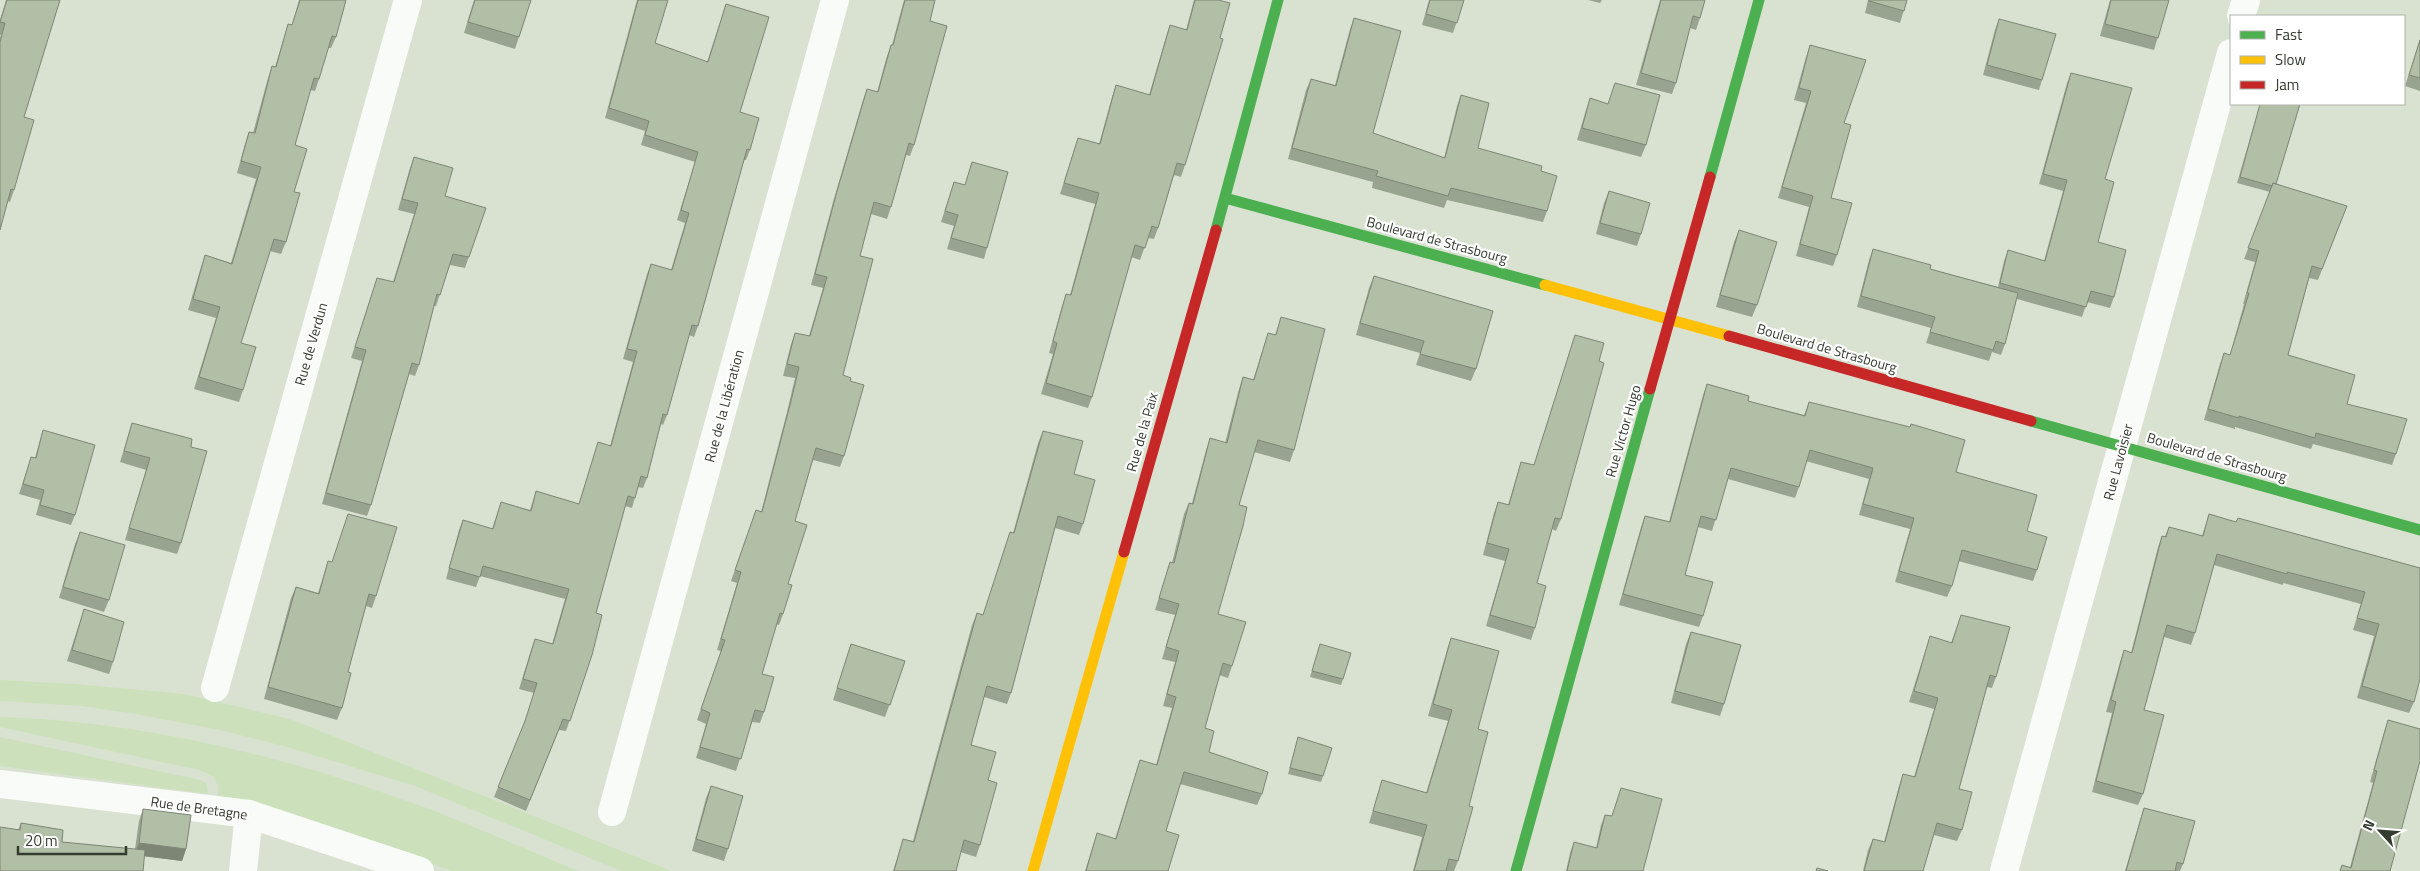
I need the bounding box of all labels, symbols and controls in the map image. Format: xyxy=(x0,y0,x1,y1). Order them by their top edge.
legend xyxy=(2230,15,2405,105)
text: Fast xyxy=(2275,23,2303,46)
text: Slow xyxy=(2275,48,2306,71)
text: Jam xyxy=(2275,73,2299,96)
street label: Boulevard de Strasbourg xyxy=(1364,211,1510,268)
street label: Rue de Verdun xyxy=(289,300,332,388)
street label: Boulevard de Strasbourg xyxy=(1755,317,1900,378)
street label: Rue de la Libération xyxy=(698,347,749,465)
street label: Rue Victor Hugo xyxy=(1599,382,1646,480)
street label: Rue de la Paix xyxy=(1120,389,1163,474)
street label: Rue Lavoisier xyxy=(2097,421,2138,502)
street label: Boulevard de Strasbourg xyxy=(2145,426,2290,487)
street label: Rue de Bretagne xyxy=(149,790,249,825)
north arrow xyxy=(2355,806,2405,856)
text: N xyxy=(2356,816,2379,834)
scale bar xyxy=(18,824,125,856)
text: 20 m xyxy=(25,829,58,852)

